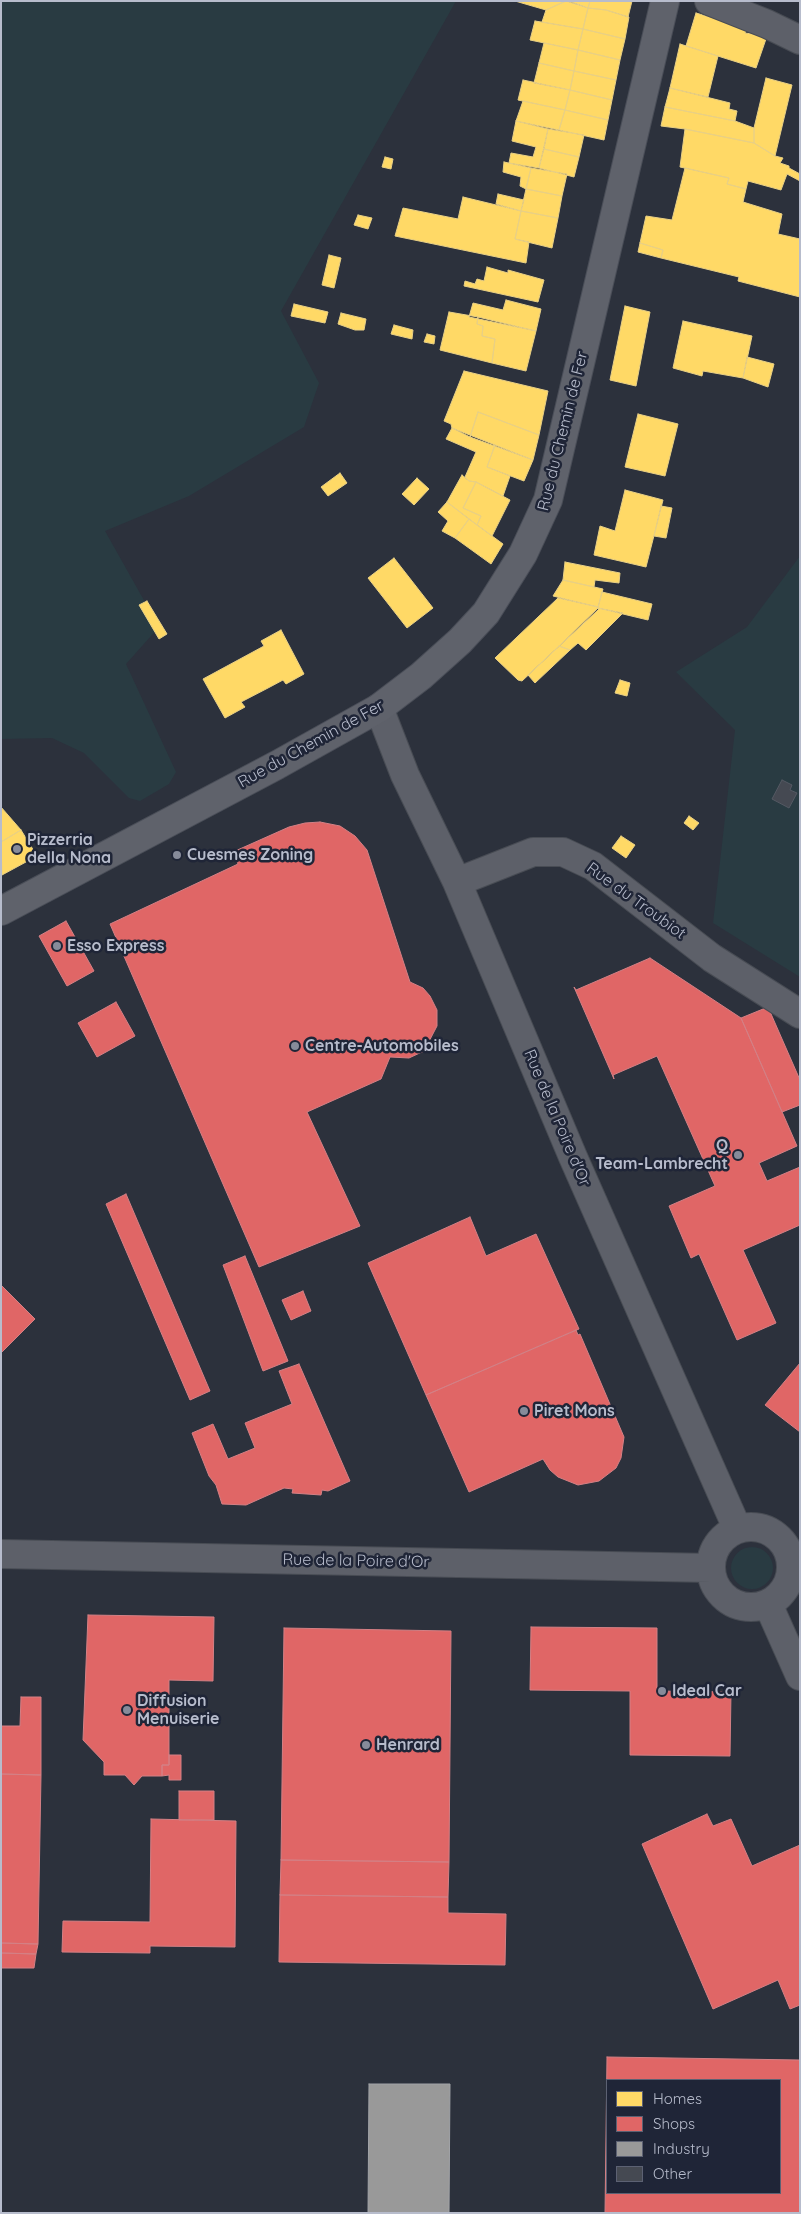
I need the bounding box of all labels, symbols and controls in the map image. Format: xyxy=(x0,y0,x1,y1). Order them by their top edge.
street label: Rue du Chemin de Fer xyxy=(534,349,592,513)
street label: Rue du Chemin de Fer xyxy=(235,696,387,792)
place label: Pizzerria della Nona xyxy=(27,830,111,868)
marker: Pizzerria della Nona xyxy=(11,843,23,855)
place label: Cuesmes Zoning xyxy=(187,845,313,865)
marker: Cuesmes Zoning xyxy=(171,849,183,861)
street label: Rue du Troubiot xyxy=(583,859,689,943)
place label: Esso Express xyxy=(67,936,164,956)
marker: Esso Express xyxy=(51,940,63,952)
place label: Centre-Automobiles xyxy=(305,1036,459,1056)
marker: Centre-Automobiles xyxy=(289,1040,301,1052)
street label: Rue de la Poire d'Or xyxy=(519,1047,595,1189)
place label: Q Team-Lambrecht xyxy=(595,1136,728,1174)
marker: Q Team-Lambrecht xyxy=(732,1149,744,1161)
place label: Piret Mons xyxy=(534,1401,615,1421)
marker: Piret Mons xyxy=(518,1405,530,1417)
street label: Rue de la Poire d'Or xyxy=(282,1550,430,1572)
place label: Ideal Car xyxy=(672,1681,742,1701)
marker: Ideal Car xyxy=(656,1685,668,1697)
place label: Diffusion Menuiserie xyxy=(137,1691,220,1729)
marker: Diffusion Menuiserie xyxy=(121,1704,133,1716)
place label: Henrard xyxy=(376,1735,440,1755)
marker: Henrard xyxy=(360,1739,372,1751)
legend xyxy=(606,2079,781,2194)
text: Homes xyxy=(653,2089,702,2108)
text: Shops xyxy=(653,2114,695,2133)
text: Industry xyxy=(653,2139,710,2158)
text: Other xyxy=(653,2164,692,2183)

